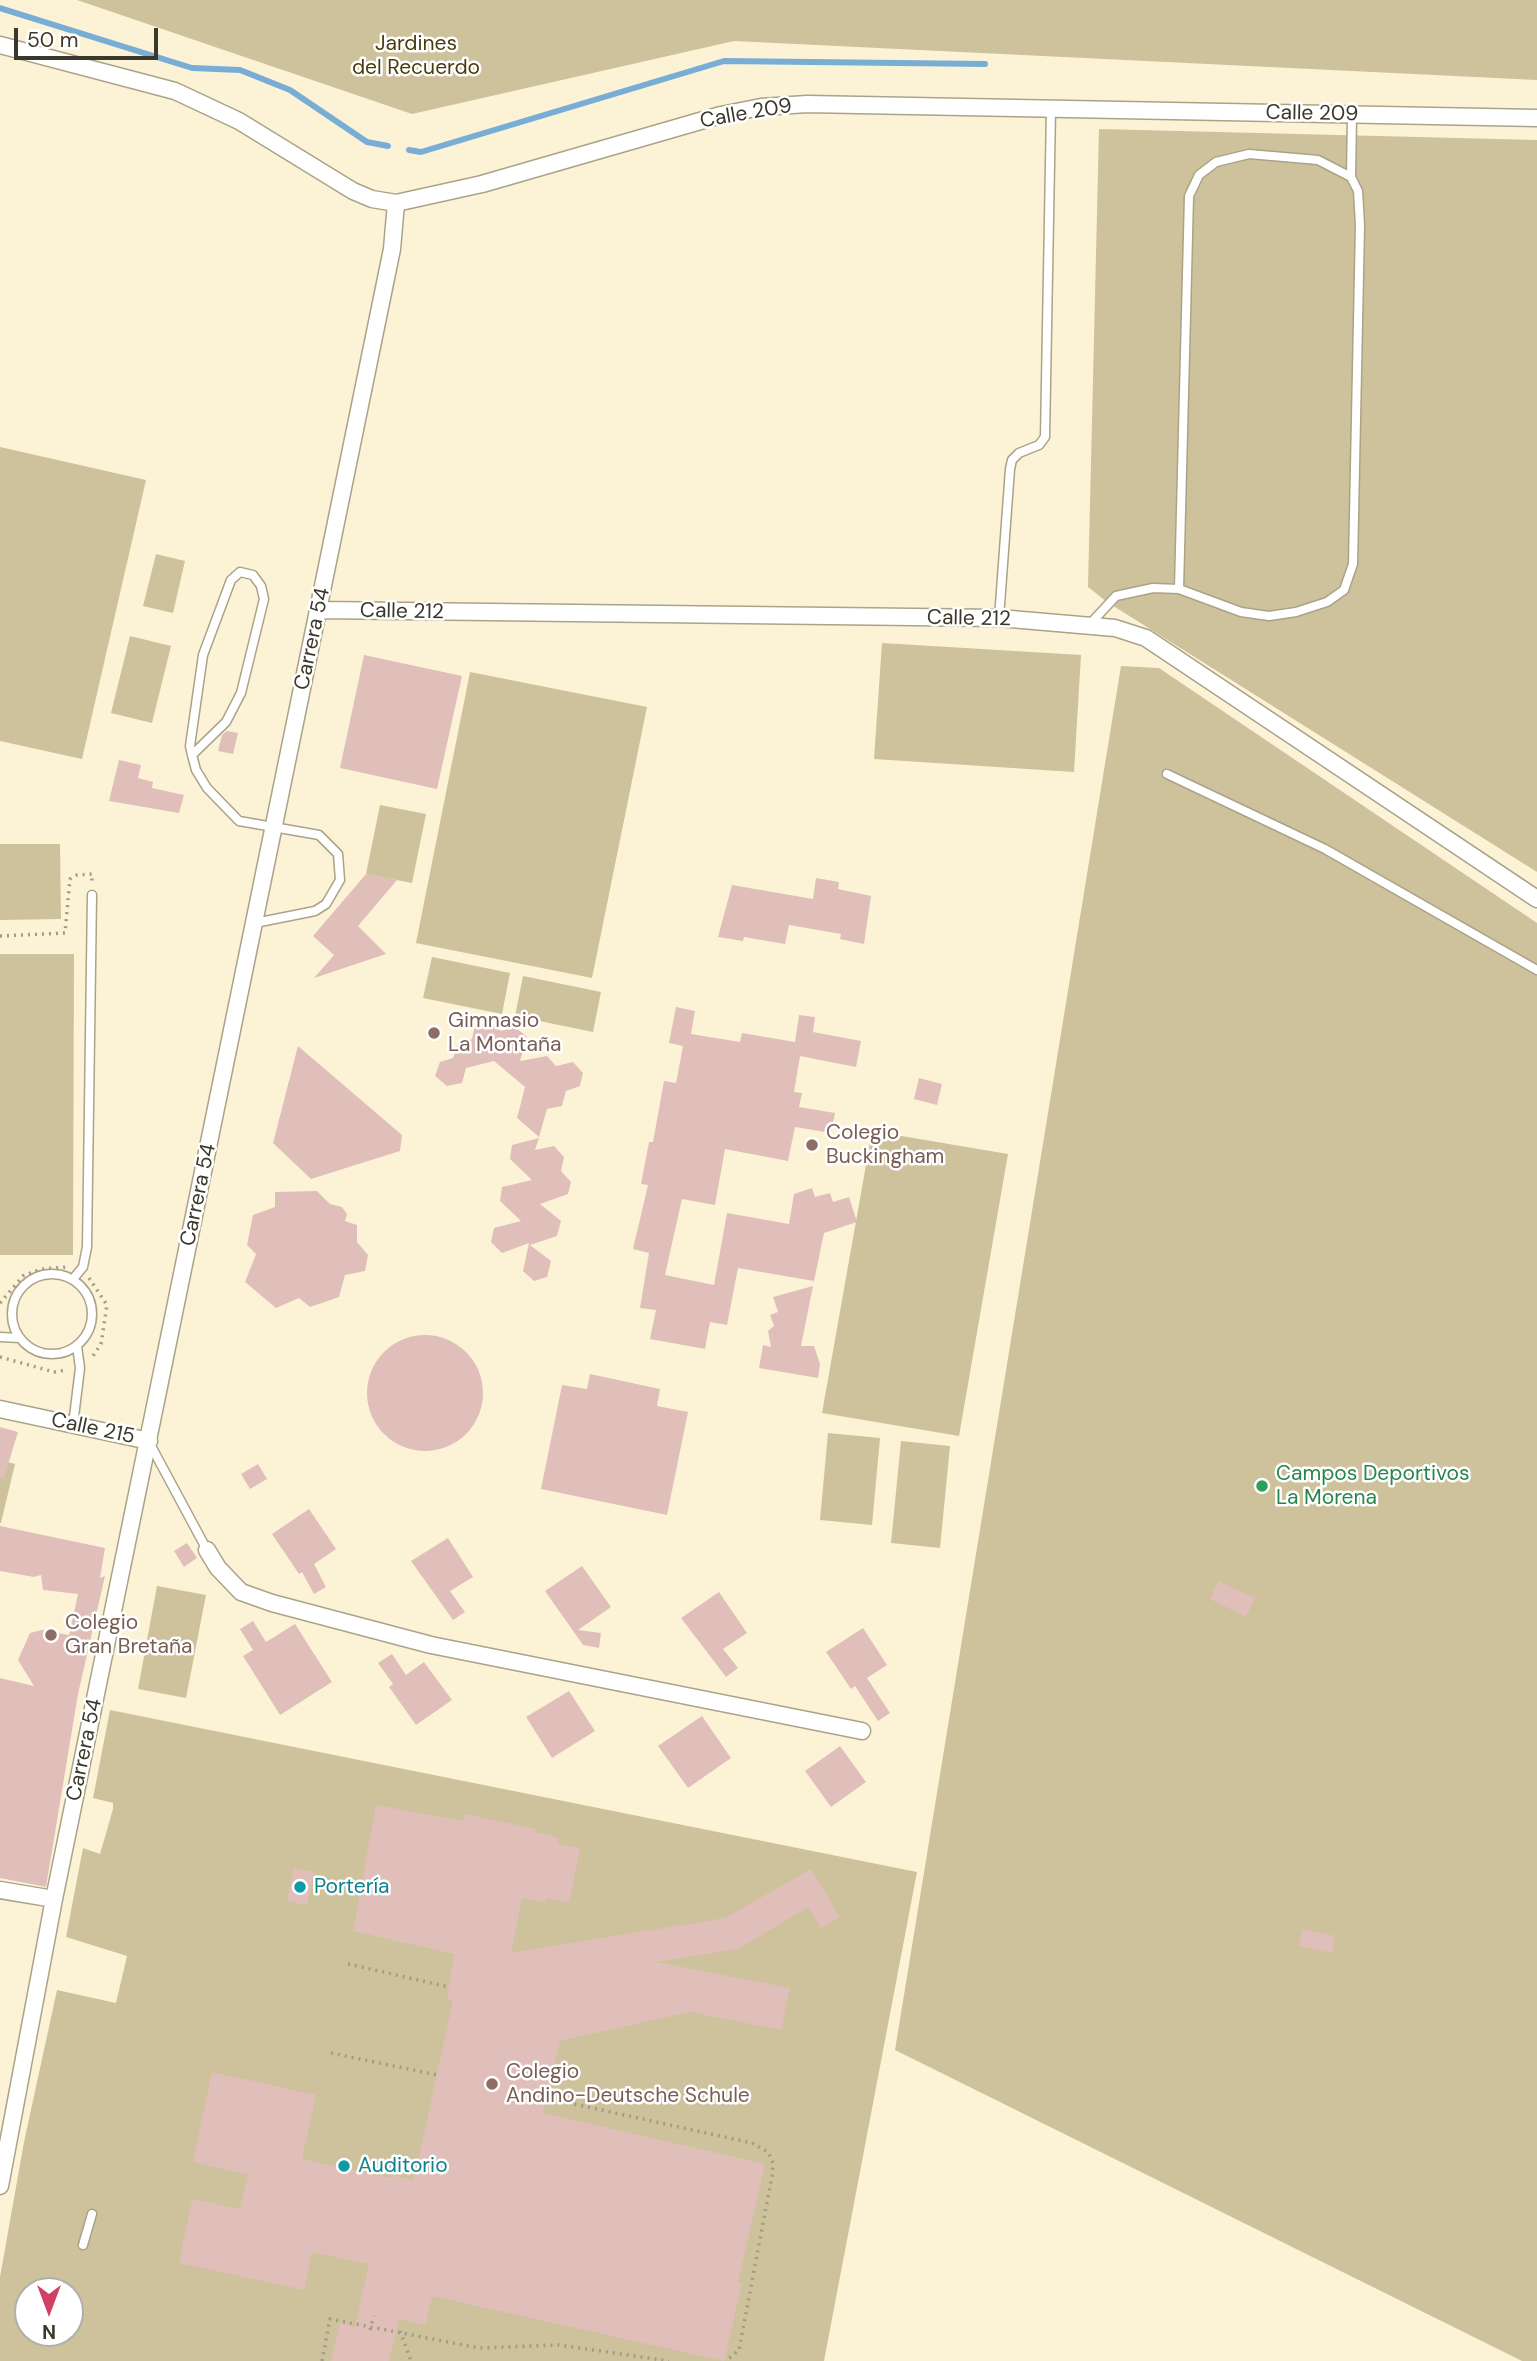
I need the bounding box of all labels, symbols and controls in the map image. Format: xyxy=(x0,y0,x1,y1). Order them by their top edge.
scale bar xyxy=(18,14,161,58)
text: 50 m xyxy=(27,26,78,54)
park label: Jardines del Recuerdo xyxy=(352,31,480,81)
street label: Calle 209 xyxy=(698,94,794,134)
street label: Calle 209 xyxy=(1265,101,1359,127)
street label: Carrera 54 xyxy=(290,586,336,692)
street label: Calle 212 xyxy=(360,599,444,625)
street label: Calle 212 xyxy=(927,606,1011,632)
place label: Gimnasio La Montaña xyxy=(448,1008,561,1058)
marker: Gimnasio La Montaña xyxy=(426,1025,442,1041)
place label: Colegio Buckingham xyxy=(826,1120,944,1170)
marker: Colegio Buckingham xyxy=(804,1137,820,1153)
street label: Carrera 54 xyxy=(176,1142,222,1248)
street label: Calle 215 xyxy=(49,1408,137,1450)
place label: Campos Deportivos La Morena xyxy=(1276,1461,1469,1511)
marker: Campos Deportivos La Morena xyxy=(1254,1478,1270,1494)
place label: Colegio Gran Bretaña xyxy=(65,1610,192,1660)
marker: Colegio Gran Bretaña xyxy=(43,1627,59,1643)
street label: Carrera 54 xyxy=(62,1697,108,1803)
place label: Portería xyxy=(314,1874,390,1900)
marker: Portería xyxy=(292,1879,308,1895)
place label: Colegio Andino-Deutsche Schule xyxy=(506,2059,750,2109)
marker: Colegio Andino-Deutsche Schule xyxy=(484,2076,500,2092)
place label: Auditorio xyxy=(358,2153,448,2179)
marker: Auditorio xyxy=(336,2158,352,2174)
north arrow xyxy=(14,2277,84,2347)
text: N xyxy=(42,2319,56,2344)

